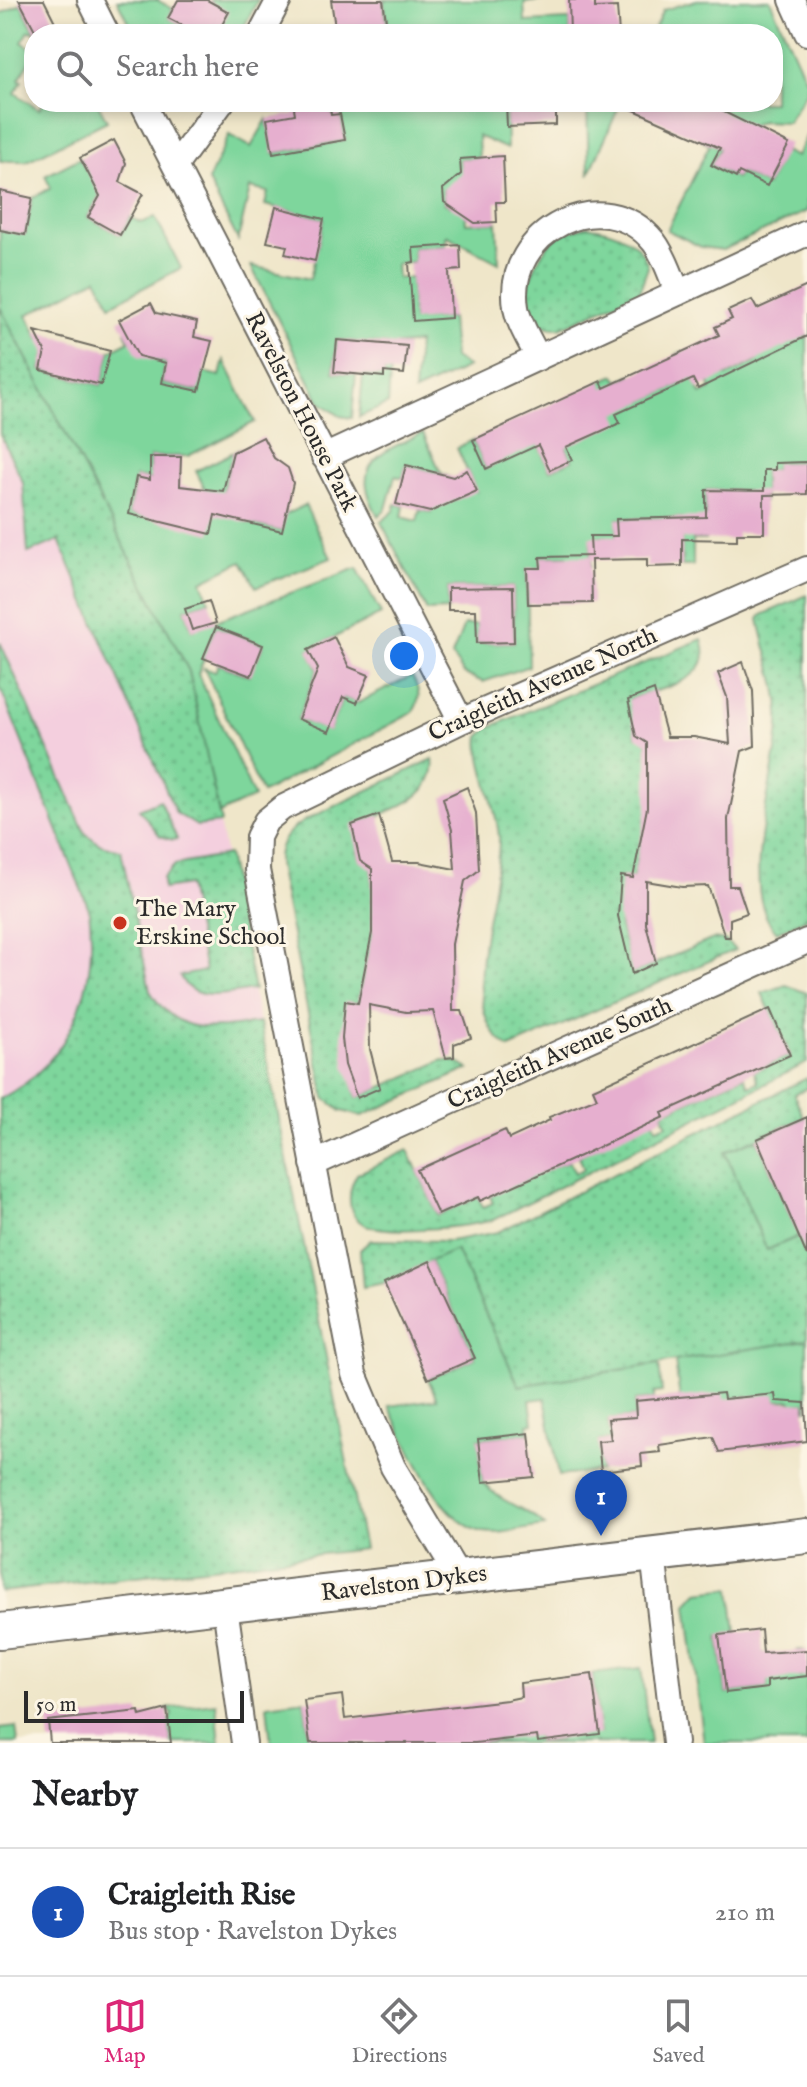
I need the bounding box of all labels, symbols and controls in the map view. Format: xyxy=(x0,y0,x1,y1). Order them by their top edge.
search box xyxy=(24,24,783,112)
icon: search xyxy=(52,46,96,90)
text: Search here xyxy=(116,49,259,87)
street label: Ravelston House Park xyxy=(237,307,365,517)
street label: Craigleith Avenue North xyxy=(424,620,662,749)
your location xyxy=(384,636,424,676)
place label: The Mary Erskine School xyxy=(136,894,286,953)
marker: The Mary Erskine School xyxy=(111,914,129,932)
street label: Craigleith Avenue South xyxy=(443,990,677,1118)
pin: 1 xyxy=(575,1470,627,1536)
street label: Ravelston Dykes xyxy=(319,1558,489,1610)
scale bar xyxy=(24,1687,244,1723)
text: 50 m xyxy=(36,1691,77,1719)
text: Nearby xyxy=(32,1774,138,1817)
text: Craigleith Rise xyxy=(108,1877,295,1915)
text: 1 xyxy=(53,1896,63,1929)
text: 210 m xyxy=(715,1896,775,1929)
text: Bus stop · Ravelston Dykes xyxy=(108,1915,397,1948)
tab: Map xyxy=(103,1994,147,2070)
tab: Directions xyxy=(352,1994,447,2070)
tab: Saved xyxy=(652,1994,704,2070)

